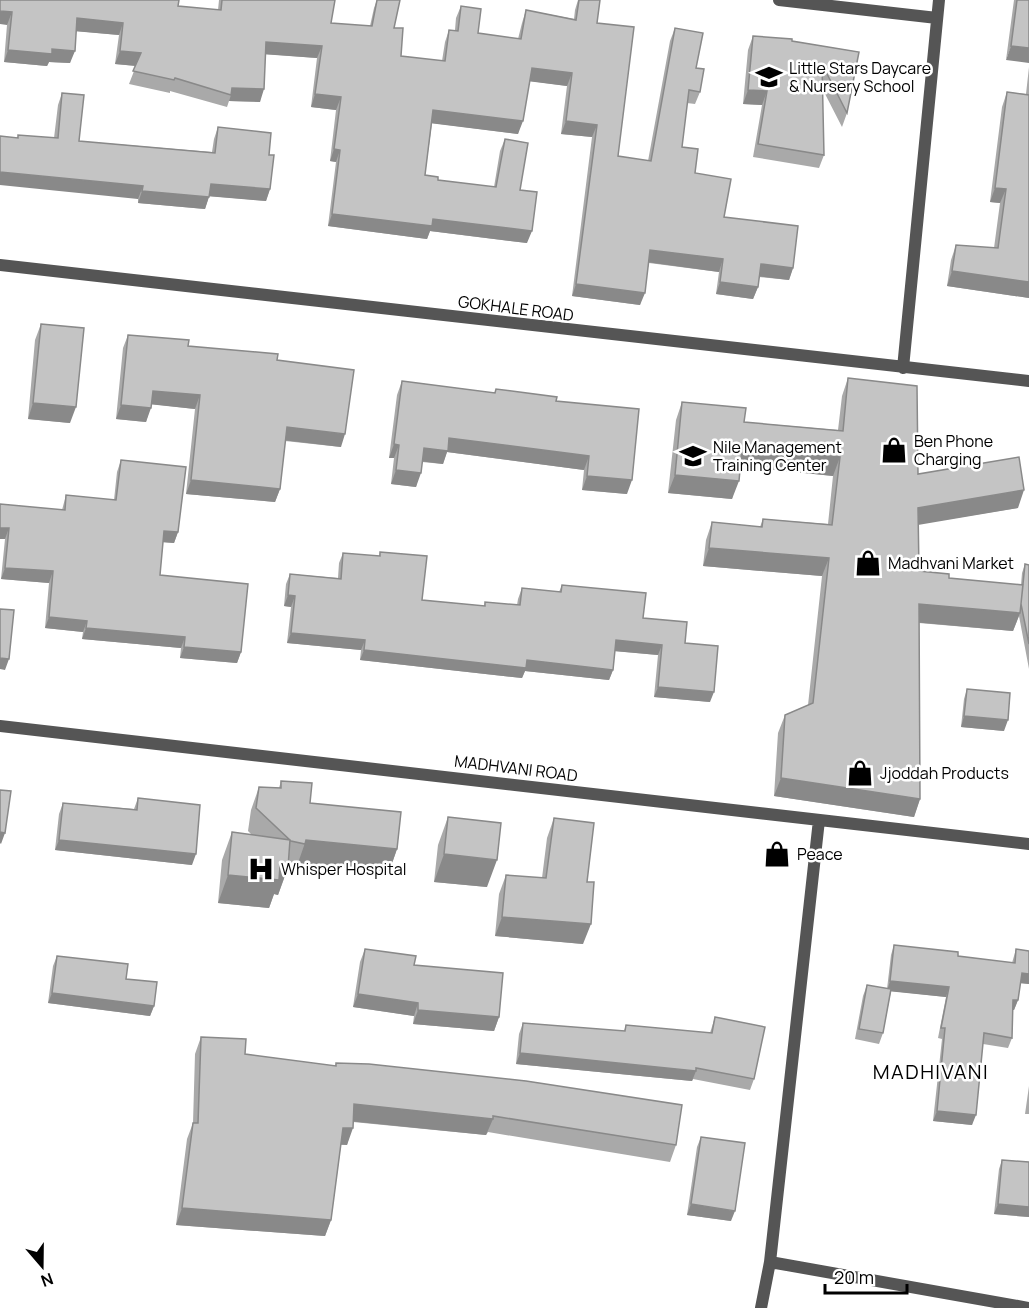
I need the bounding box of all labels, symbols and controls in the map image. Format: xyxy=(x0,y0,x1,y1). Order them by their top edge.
place label: Little Stars Daycare & Nursery School xyxy=(789,57,931,97)
school or university icon: Little Stars Daycare & Nursery School xyxy=(754,62,784,92)
street label: GOKHALE ROAD xyxy=(457,290,575,326)
place label: Ben Phone Charging xyxy=(914,430,993,470)
shop icon: Ben Phone Charging xyxy=(879,435,909,465)
place label: Nile Management Training Center xyxy=(713,436,842,476)
school or university icon: Nile Management Training Center xyxy=(678,441,708,471)
shop icon: Madhvani Market xyxy=(853,548,883,578)
place label: Madhvani Market xyxy=(888,552,1014,574)
street label: MADHVANI ROAD xyxy=(453,750,579,787)
shop icon: Jjoddah Products xyxy=(845,758,875,788)
place label: Jjoddah Products xyxy=(880,762,1009,784)
shop icon: Peace xyxy=(762,839,792,869)
place label: Peace xyxy=(797,843,843,865)
hospital icon: Whisper Hospital xyxy=(246,854,276,884)
place label: Whisper Hospital xyxy=(281,858,406,880)
district label: MADHIVANI xyxy=(873,1058,989,1085)
north arrow xyxy=(12,1236,72,1296)
scale bar xyxy=(825,1257,908,1295)
text: 20 m xyxy=(834,1265,874,1289)
text: N xyxy=(38,1268,56,1292)

